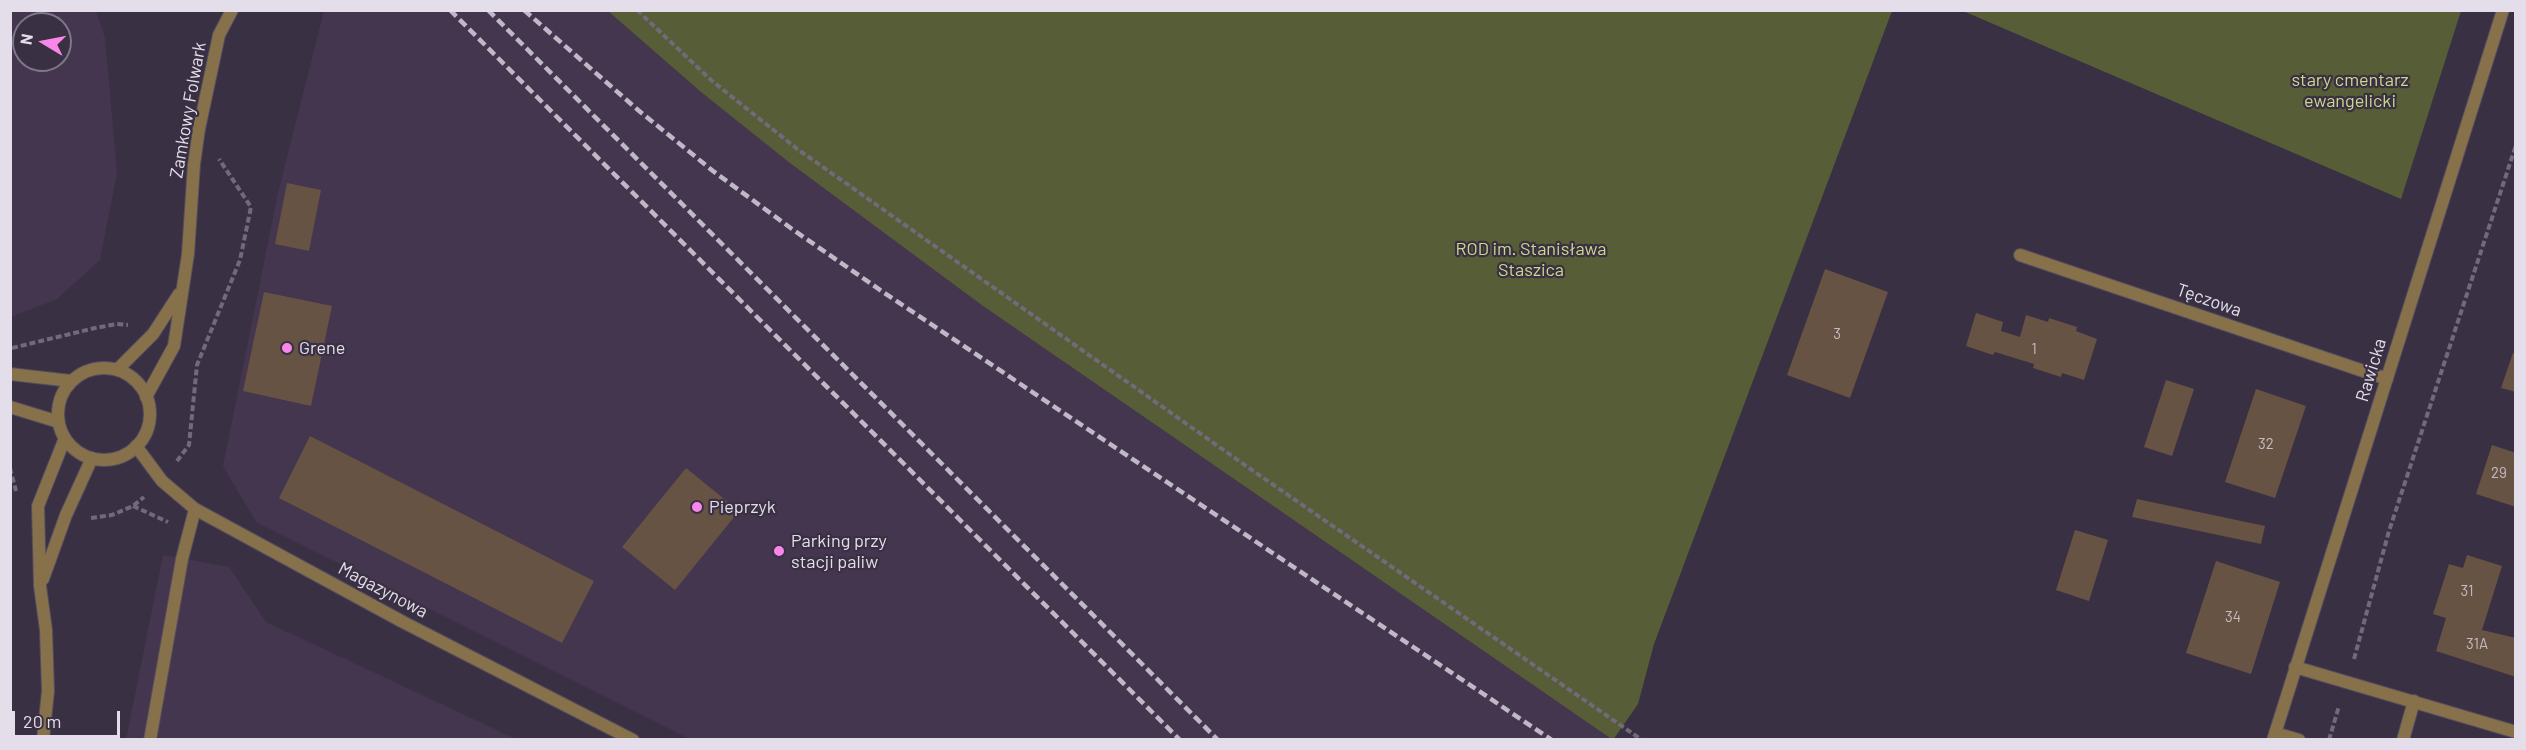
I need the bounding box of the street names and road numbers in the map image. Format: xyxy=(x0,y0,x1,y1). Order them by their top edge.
street label: Zamkowy Folwark xyxy=(165,40,211,180)
street label: Tęczowa xyxy=(2174,279,2244,321)
street label: Rawicka xyxy=(2351,336,2391,404)
street label: Magazynowa xyxy=(335,557,431,623)

